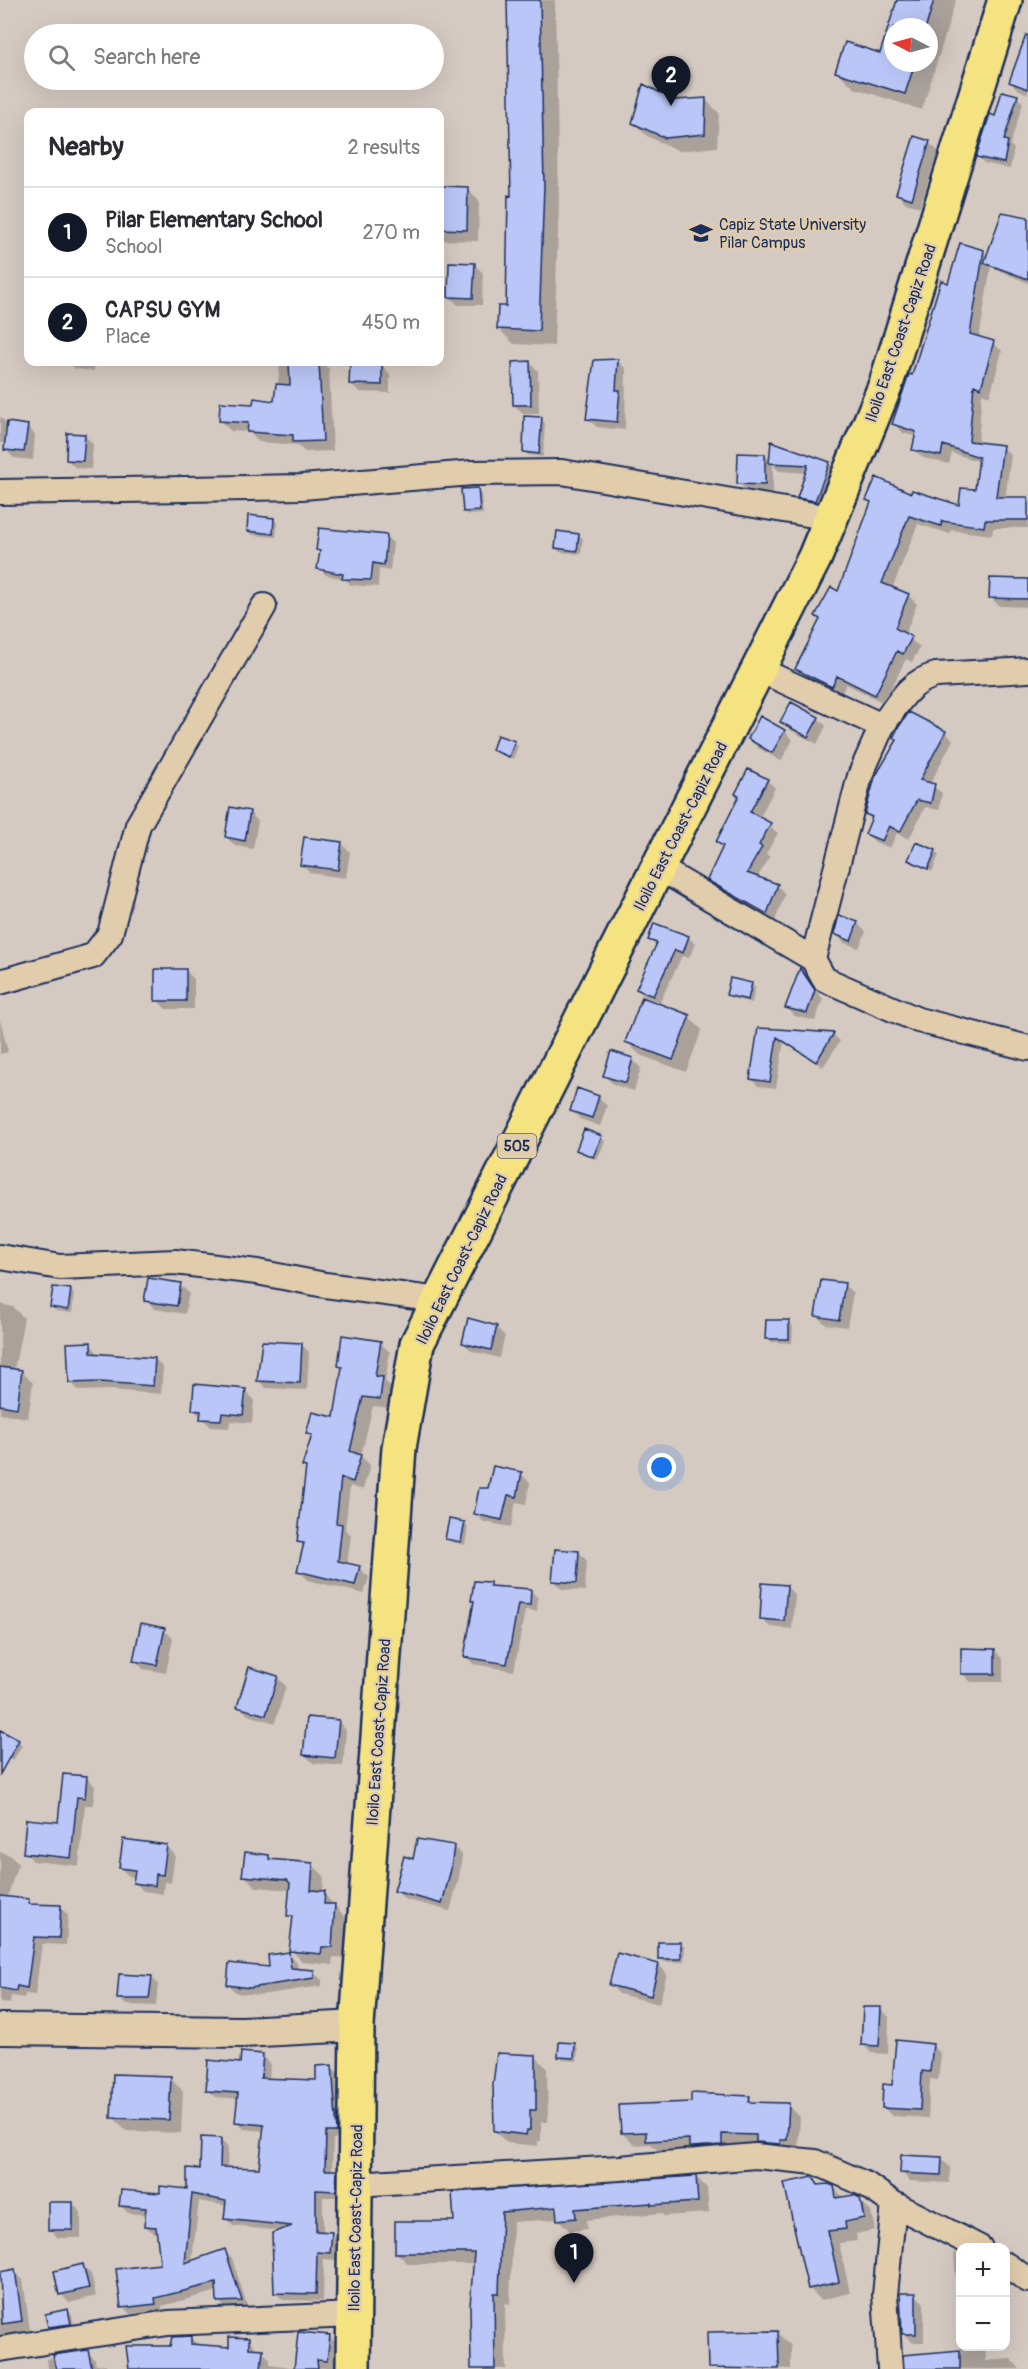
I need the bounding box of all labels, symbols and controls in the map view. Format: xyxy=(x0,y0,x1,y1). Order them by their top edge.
north arrow xyxy=(884,18,938,72)
search box xyxy=(24,24,444,90)
icon: search xyxy=(45,41,78,74)
text: Search here xyxy=(93,43,200,71)
pin: 2 xyxy=(652,57,690,106)
text: Nearby xyxy=(48,131,124,163)
text: 2 results xyxy=(348,135,420,160)
text: Pilar Elementary School xyxy=(105,206,323,234)
place label: Capiz State University Pilar Campus xyxy=(719,215,866,253)
text: 1 xyxy=(64,220,71,245)
text: 270 m xyxy=(362,220,420,245)
school or university icon: Capiz State University Pilar Campus xyxy=(688,220,714,246)
text: School xyxy=(105,234,162,259)
street label: Iloilo East Coast-Capiz Road xyxy=(861,241,941,425)
text: CAPSU GYM xyxy=(105,296,220,324)
text: 2 xyxy=(62,310,73,335)
text: 450 m xyxy=(362,310,420,335)
text: Place xyxy=(105,324,150,349)
street label: Iloilo East Coast-Capiz Road xyxy=(629,738,732,915)
road number: 505 xyxy=(498,1134,536,1158)
street label: Iloilo East Coast-Capiz Road xyxy=(412,1171,512,1348)
your location xyxy=(647,1453,676,1482)
street label: Iloilo East Coast-Capiz Road xyxy=(362,1638,396,1826)
street label: Iloilo East Coast-Capiz Road xyxy=(344,2124,368,2312)
pin: 1 xyxy=(554,2234,594,2283)
map controls xyxy=(956,2243,1010,2351)
button: + xyxy=(956,2243,1010,2297)
button: − xyxy=(956,2297,1010,2351)

